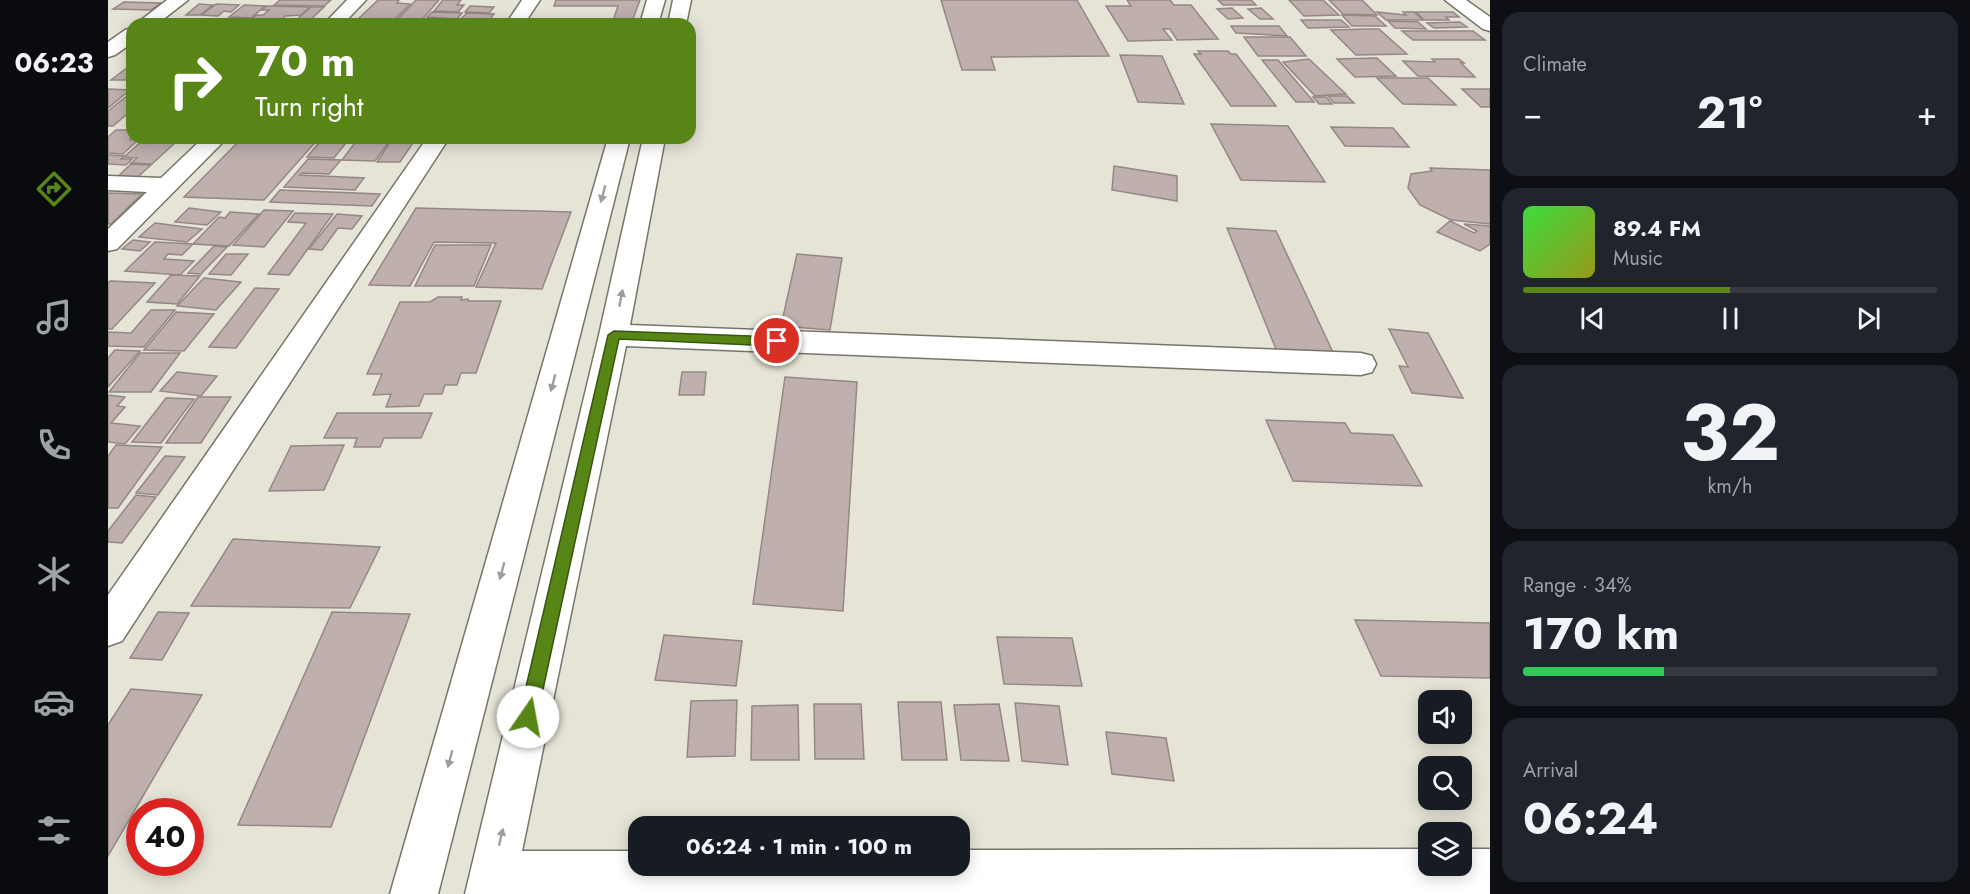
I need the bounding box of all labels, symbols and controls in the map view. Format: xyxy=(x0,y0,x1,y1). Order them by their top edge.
text: 70 m xyxy=(255,31,355,92)
icon: right xyxy=(156,42,234,120)
text: 06:23 xyxy=(14,43,94,82)
text: Climate xyxy=(1523,50,1587,79)
text: 21° xyxy=(1697,80,1762,145)
text: Turn right xyxy=(255,87,363,126)
text: − xyxy=(1523,90,1542,137)
text: + xyxy=(1917,90,1937,137)
icon: directions xyxy=(33,168,75,210)
one-way arrow xyxy=(598,185,608,204)
text: 89.4 FM xyxy=(1613,212,1701,244)
text: Music xyxy=(1613,244,1663,273)
one-way arrow xyxy=(617,288,626,307)
icon: music xyxy=(33,296,75,338)
icon: previous xyxy=(1576,302,1609,335)
icon: pause xyxy=(1714,302,1747,335)
icon: next xyxy=(1852,302,1885,335)
pin xyxy=(751,315,802,366)
icon: arrive xyxy=(760,324,793,357)
one-way arrow xyxy=(547,374,557,392)
text: 32 xyxy=(1680,377,1780,489)
icon: phone xyxy=(33,424,75,466)
text: km/h xyxy=(1707,472,1753,501)
icon: climate xyxy=(33,553,75,595)
one-way arrow xyxy=(496,562,506,580)
text: Range · 34% xyxy=(1523,571,1632,600)
text: 170 km xyxy=(1523,601,1679,666)
icon: car xyxy=(33,681,75,723)
position arrow xyxy=(496,685,560,749)
map controls xyxy=(1418,690,1472,876)
button: sound xyxy=(1418,690,1472,744)
one-way arrow xyxy=(445,750,455,768)
button: search xyxy=(1418,756,1472,810)
text: Arrival xyxy=(1523,756,1578,785)
text: 06:24 xyxy=(1523,786,1658,851)
speed limit sign: 40 xyxy=(126,798,204,876)
icon: filters xyxy=(33,809,75,851)
button: layers xyxy=(1418,822,1472,876)
one-way arrow xyxy=(497,827,506,846)
text: 06:24 · 1 min · 100 m xyxy=(686,830,912,862)

